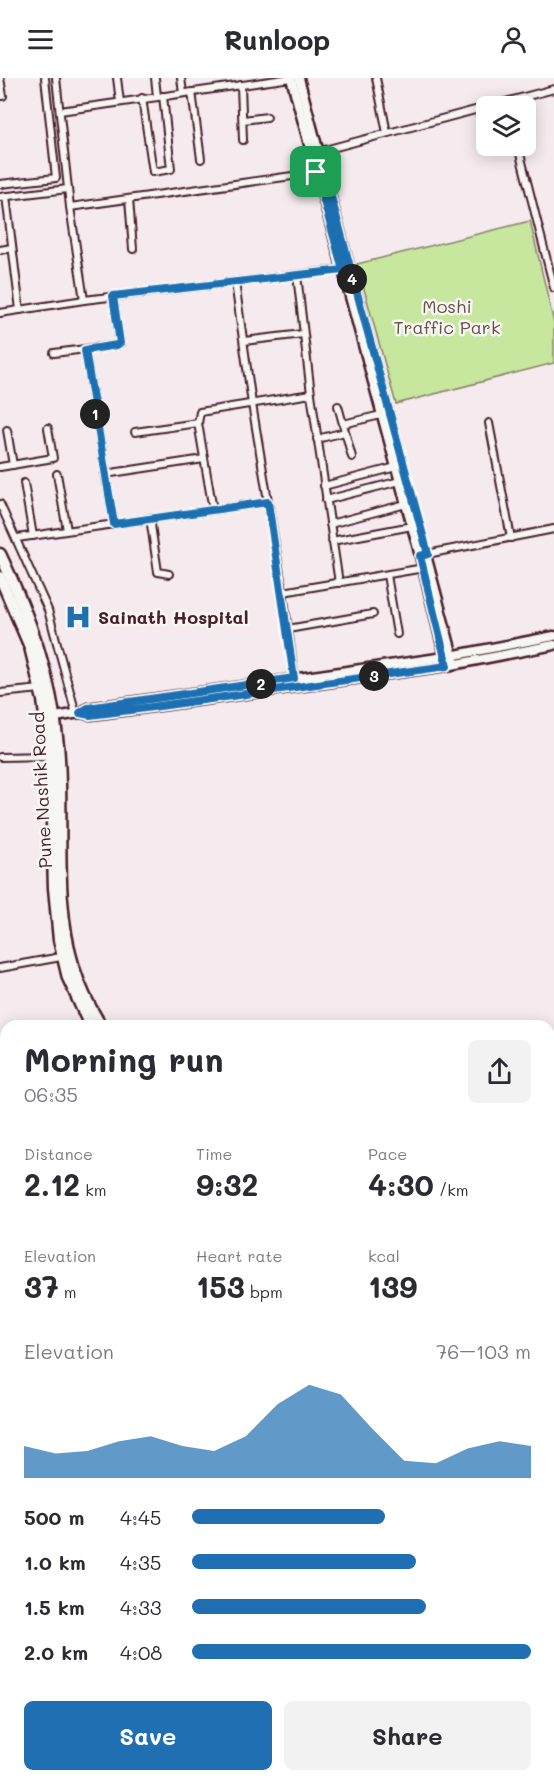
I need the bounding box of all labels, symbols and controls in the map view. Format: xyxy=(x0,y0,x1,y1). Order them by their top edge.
text: Runloop xyxy=(224,22,330,57)
icon: menu xyxy=(24,23,57,56)
icon: person xyxy=(497,23,530,56)
map controls xyxy=(476,96,536,156)
button: layers xyxy=(476,96,536,156)
pin xyxy=(290,146,341,197)
icon: arrive xyxy=(299,155,332,188)
pin: 4 xyxy=(337,264,367,294)
text: 4 xyxy=(347,268,357,289)
park label: Moshi Traffic Park xyxy=(394,294,500,339)
pin: 1 xyxy=(80,399,110,429)
text: 1 xyxy=(91,403,99,424)
hospital icon: Sainath Hospital xyxy=(63,602,93,632)
place label: Sainath Hospital xyxy=(98,605,249,629)
pin: 3 xyxy=(359,661,389,691)
text: 3 xyxy=(369,665,379,686)
pin: 2 xyxy=(246,669,276,699)
text: 2 xyxy=(257,673,265,694)
street label: Pune Nashik Road xyxy=(25,711,57,869)
text: Morning run xyxy=(24,1037,224,1080)
button: share xyxy=(468,1040,531,1103)
text: 06:35 xyxy=(24,1081,78,1107)
text: Distance xyxy=(24,1143,93,1164)
text: Time xyxy=(196,1143,232,1164)
text: Pace xyxy=(368,1143,407,1164)
text: 2.12 xyxy=(24,1164,80,1204)
text: 9:32 xyxy=(196,1164,258,1204)
text: 4:30 xyxy=(368,1164,434,1204)
text: km xyxy=(80,1179,106,1200)
text: /km xyxy=(434,1179,469,1200)
text: Elevation xyxy=(24,1245,96,1266)
text: Heart rate xyxy=(196,1245,282,1266)
text: kcal xyxy=(368,1245,400,1266)
text: 37 xyxy=(24,1266,59,1306)
text: 153 xyxy=(196,1266,245,1306)
text: 139 xyxy=(368,1266,417,1306)
text: m xyxy=(59,1281,77,1302)
text: bpm xyxy=(245,1281,283,1302)
text: Elevation xyxy=(24,1338,114,1364)
text: 76–103 m xyxy=(436,1338,531,1364)
text: 500 m xyxy=(24,1504,84,1530)
text: 4:45 xyxy=(120,1504,161,1530)
text: 1.0 km xyxy=(24,1549,86,1575)
text: 4:35 xyxy=(120,1549,161,1575)
text: 1.5 km xyxy=(24,1594,85,1620)
text: 4:33 xyxy=(120,1594,161,1620)
text: 2.0 km xyxy=(24,1639,88,1665)
text: 4:08 xyxy=(120,1639,162,1665)
button: Save xyxy=(24,1701,272,1770)
button: Share xyxy=(284,1701,531,1770)

